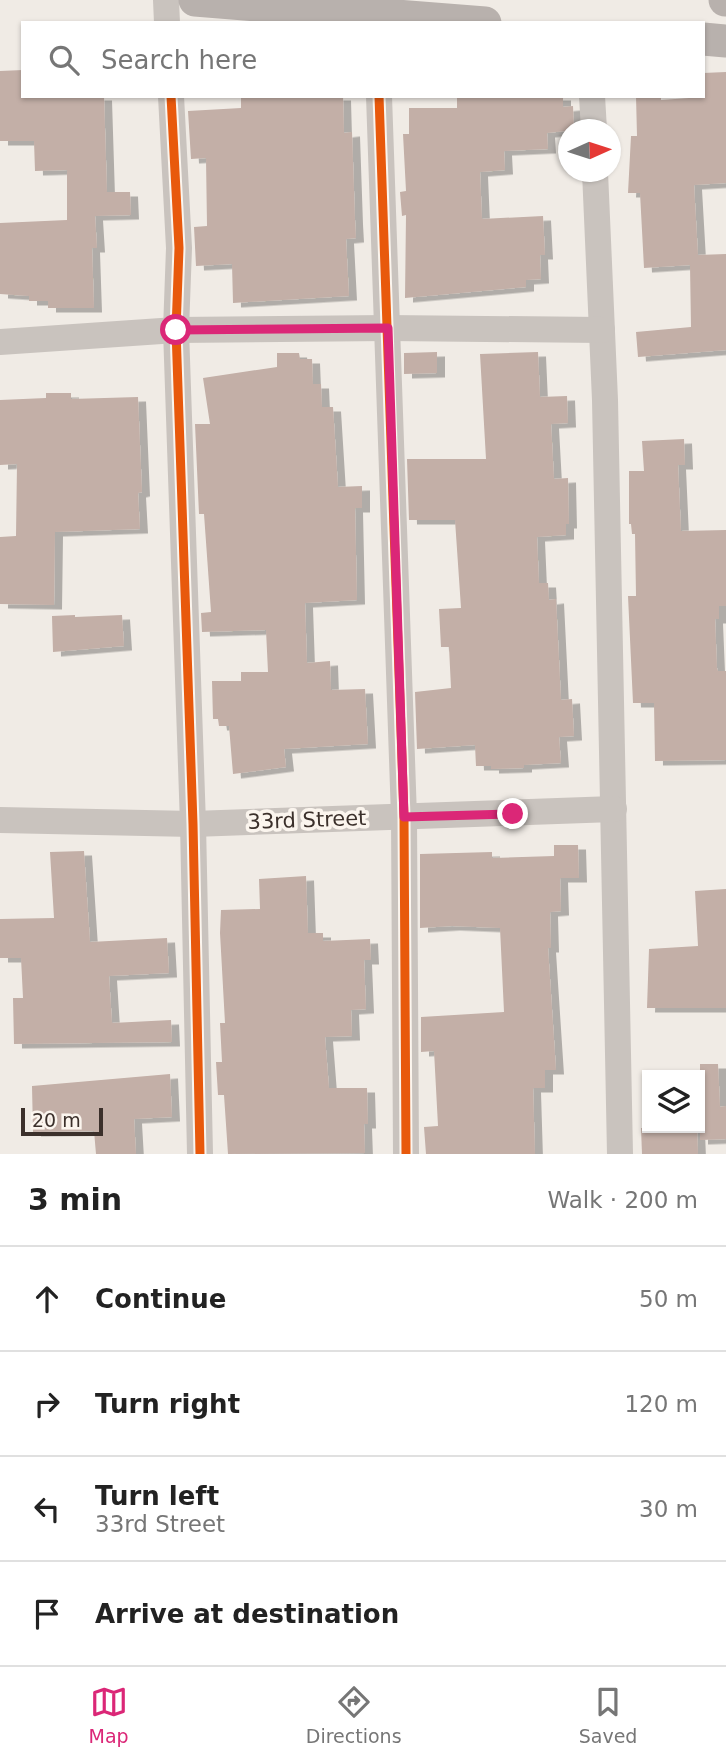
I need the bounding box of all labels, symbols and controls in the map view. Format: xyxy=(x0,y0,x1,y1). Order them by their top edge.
search box xyxy=(21,21,705,98)
icon: search xyxy=(45,41,83,79)
text: Search here xyxy=(101,45,257,75)
north arrow xyxy=(558,119,621,182)
route start xyxy=(160,314,191,345)
route end xyxy=(497,798,528,829)
street label: 33rd Street xyxy=(247,806,367,834)
map controls xyxy=(642,1070,705,1133)
button: layers xyxy=(642,1070,705,1133)
scale bar xyxy=(21,1105,103,1137)
text: 20 m xyxy=(32,1109,81,1131)
text: 3 min xyxy=(28,1182,122,1217)
text: Walk · 200 m xyxy=(547,1187,698,1213)
icon: ahead xyxy=(28,1280,66,1318)
text: Continue xyxy=(95,1284,226,1314)
text: 50 m xyxy=(639,1286,698,1312)
icon: right xyxy=(28,1385,66,1423)
text: Turn right xyxy=(95,1389,240,1419)
text: 120 m xyxy=(624,1391,698,1417)
text: Turn left xyxy=(95,1481,219,1511)
icon: left xyxy=(28,1490,66,1528)
text: 30 m xyxy=(639,1496,698,1522)
text: 33rd Street xyxy=(95,1511,225,1537)
icon: arrive xyxy=(28,1595,66,1633)
text: Arrive at destination xyxy=(95,1599,399,1629)
tab: Map xyxy=(89,1683,129,1747)
tab: Directions xyxy=(306,1683,402,1747)
tab: Saved xyxy=(579,1683,637,1747)

